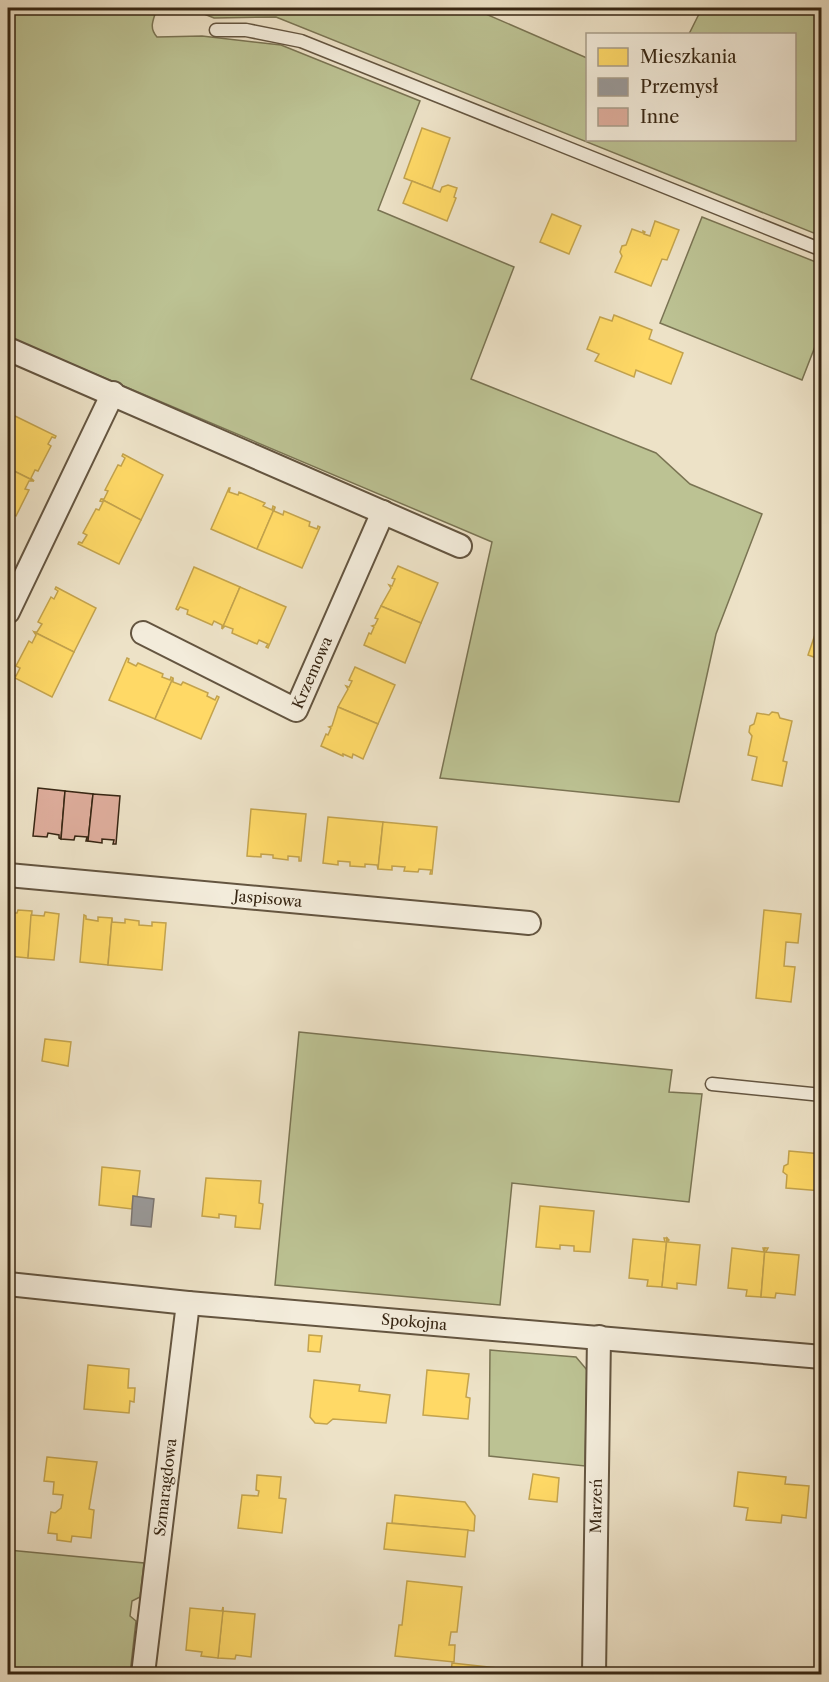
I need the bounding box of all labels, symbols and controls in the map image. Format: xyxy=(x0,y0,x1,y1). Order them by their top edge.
legend xyxy=(586,33,796,141)
text: Mieszkania xyxy=(640,46,737,68)
text: Przemysł xyxy=(640,76,719,98)
text: Inne xyxy=(640,106,679,128)
street label: Krzemowa xyxy=(288,633,336,711)
street label: Jaspisowa xyxy=(231,886,303,911)
street label: Spokojna xyxy=(380,1309,448,1334)
street label: Szmaragdowa xyxy=(150,1437,181,1537)
street label: Marzeń xyxy=(586,1478,606,1533)

